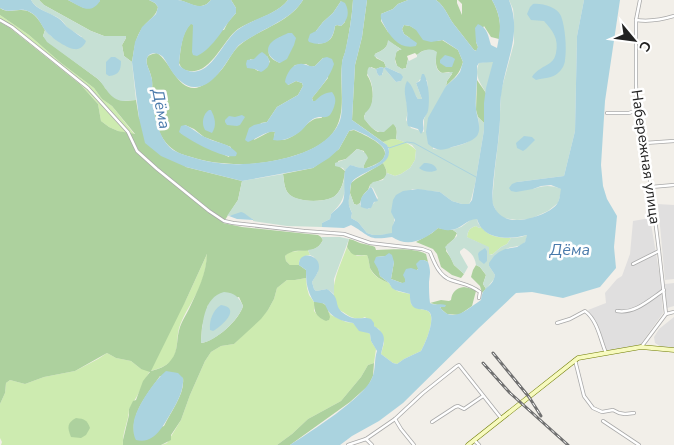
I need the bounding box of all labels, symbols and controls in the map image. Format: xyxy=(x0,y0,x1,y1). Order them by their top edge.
north arrow xyxy=(609,15,659,65)
text: С xyxy=(634,37,656,55)
water label: Дёма xyxy=(146,86,176,131)
street label: Набережная улица xyxy=(627,88,665,226)
water label: Дёма xyxy=(549,239,590,261)

